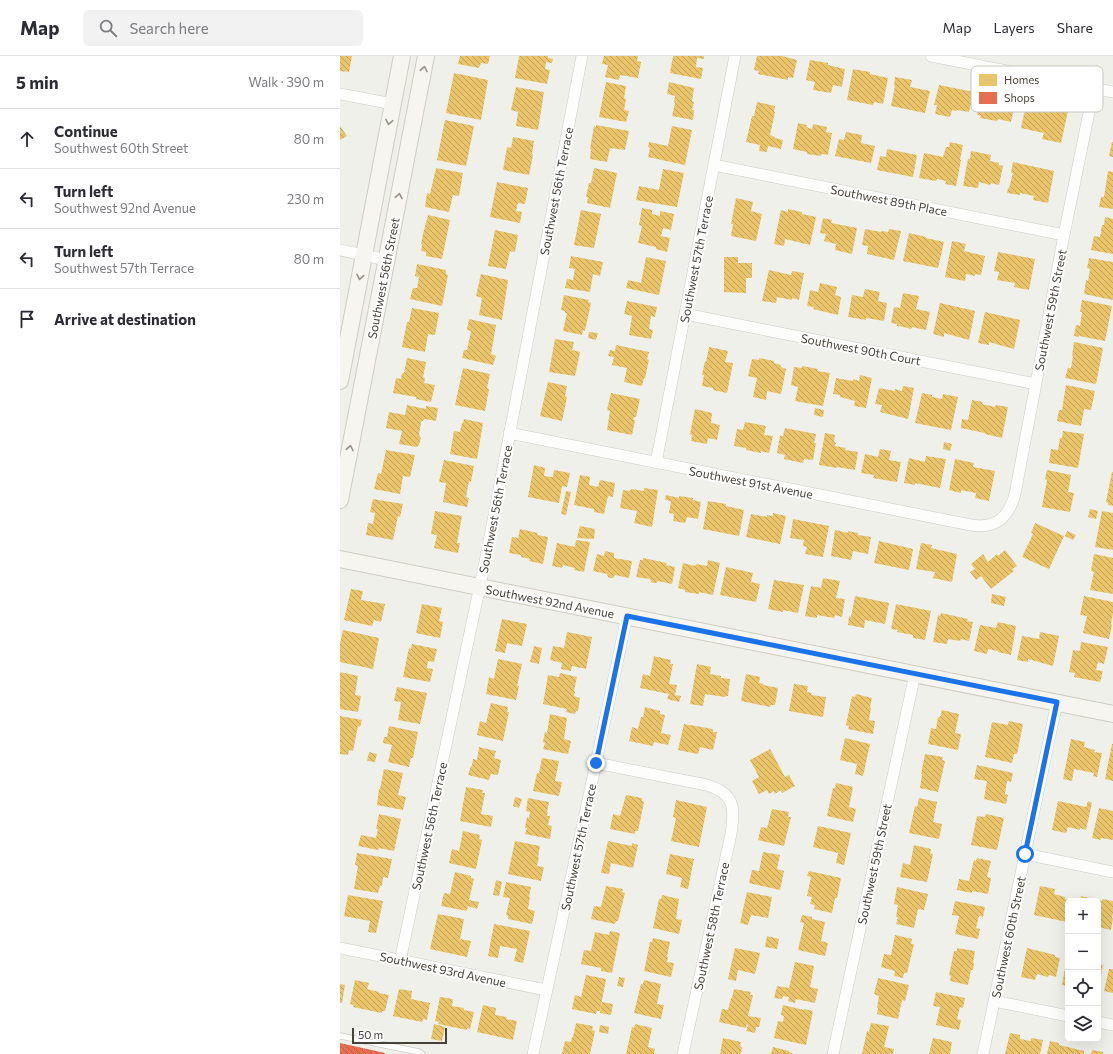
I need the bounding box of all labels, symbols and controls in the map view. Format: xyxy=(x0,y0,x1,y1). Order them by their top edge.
search box xyxy=(83,10,363,46)
text: Map xyxy=(20,16,59,39)
icon: search xyxy=(97,17,119,39)
text: Search here xyxy=(129,19,209,37)
text: Map xyxy=(943,19,971,36)
text: Layers xyxy=(993,19,1035,36)
text: Share xyxy=(1057,19,1093,36)
one-way arrow xyxy=(419,66,427,72)
legend xyxy=(971,66,1103,112)
text: 5 min xyxy=(16,72,59,93)
text: Homes xyxy=(1004,73,1039,86)
text: Walk · 390 m xyxy=(249,74,324,90)
text: Shops xyxy=(1004,91,1035,104)
one-way arrow xyxy=(386,119,394,125)
text: Continue xyxy=(54,122,118,140)
street label: Southwest 56th Terrace xyxy=(537,126,575,256)
icon: ahead xyxy=(16,128,38,150)
text: 80 m xyxy=(294,131,324,147)
text: Southwest 60th Street xyxy=(54,140,188,156)
text: Turn left xyxy=(54,182,113,200)
street label: Southwest 89th Place xyxy=(829,182,949,218)
icon: left xyxy=(16,188,38,210)
text: 230 m xyxy=(287,191,324,207)
one-way arrow xyxy=(394,193,403,200)
street label: Southwest 57th Terrace xyxy=(677,194,715,324)
text: Southwest 92nd Avenue xyxy=(54,200,196,216)
street label: Southwest 56th Street xyxy=(364,216,402,340)
text: Turn left xyxy=(54,242,113,260)
icon: left xyxy=(16,248,38,270)
street label: Southwest 59th Street xyxy=(1031,248,1069,372)
text: 80 m xyxy=(294,251,324,267)
text: Southwest 57th Terrace xyxy=(54,260,194,276)
one-way arrow xyxy=(356,274,365,280)
icon: arrive xyxy=(16,308,38,330)
text: Arrive at destination xyxy=(54,310,196,328)
street label: Southwest 90th Court xyxy=(800,330,922,368)
street label: Southwest 56th Terrace xyxy=(476,444,514,574)
one-way arrow xyxy=(345,445,354,451)
street label: Southwest 91st Avenue xyxy=(688,463,814,501)
street label: Southwest 92nd Avenue xyxy=(484,582,616,620)
route end xyxy=(587,754,605,772)
street label: Southwest 56th Terrace xyxy=(409,761,449,891)
street label: Southwest 57th Terrace xyxy=(558,782,598,912)
street label: Southwest 59th Street xyxy=(854,802,894,926)
route start xyxy=(1016,845,1034,863)
street label: Southwest 58th Terrace xyxy=(691,861,731,991)
street label: Southwest 60th Street xyxy=(988,875,1028,999)
map controls xyxy=(1065,898,1101,1042)
button: + xyxy=(1065,898,1101,934)
button: − xyxy=(1065,934,1101,970)
street label: Southwest 93rd Avenue xyxy=(379,949,507,989)
button: locate xyxy=(1065,970,1101,1006)
button: layers xyxy=(1065,1006,1101,1042)
scale bar xyxy=(352,1026,447,1045)
text: 50 m xyxy=(358,1028,383,1041)

